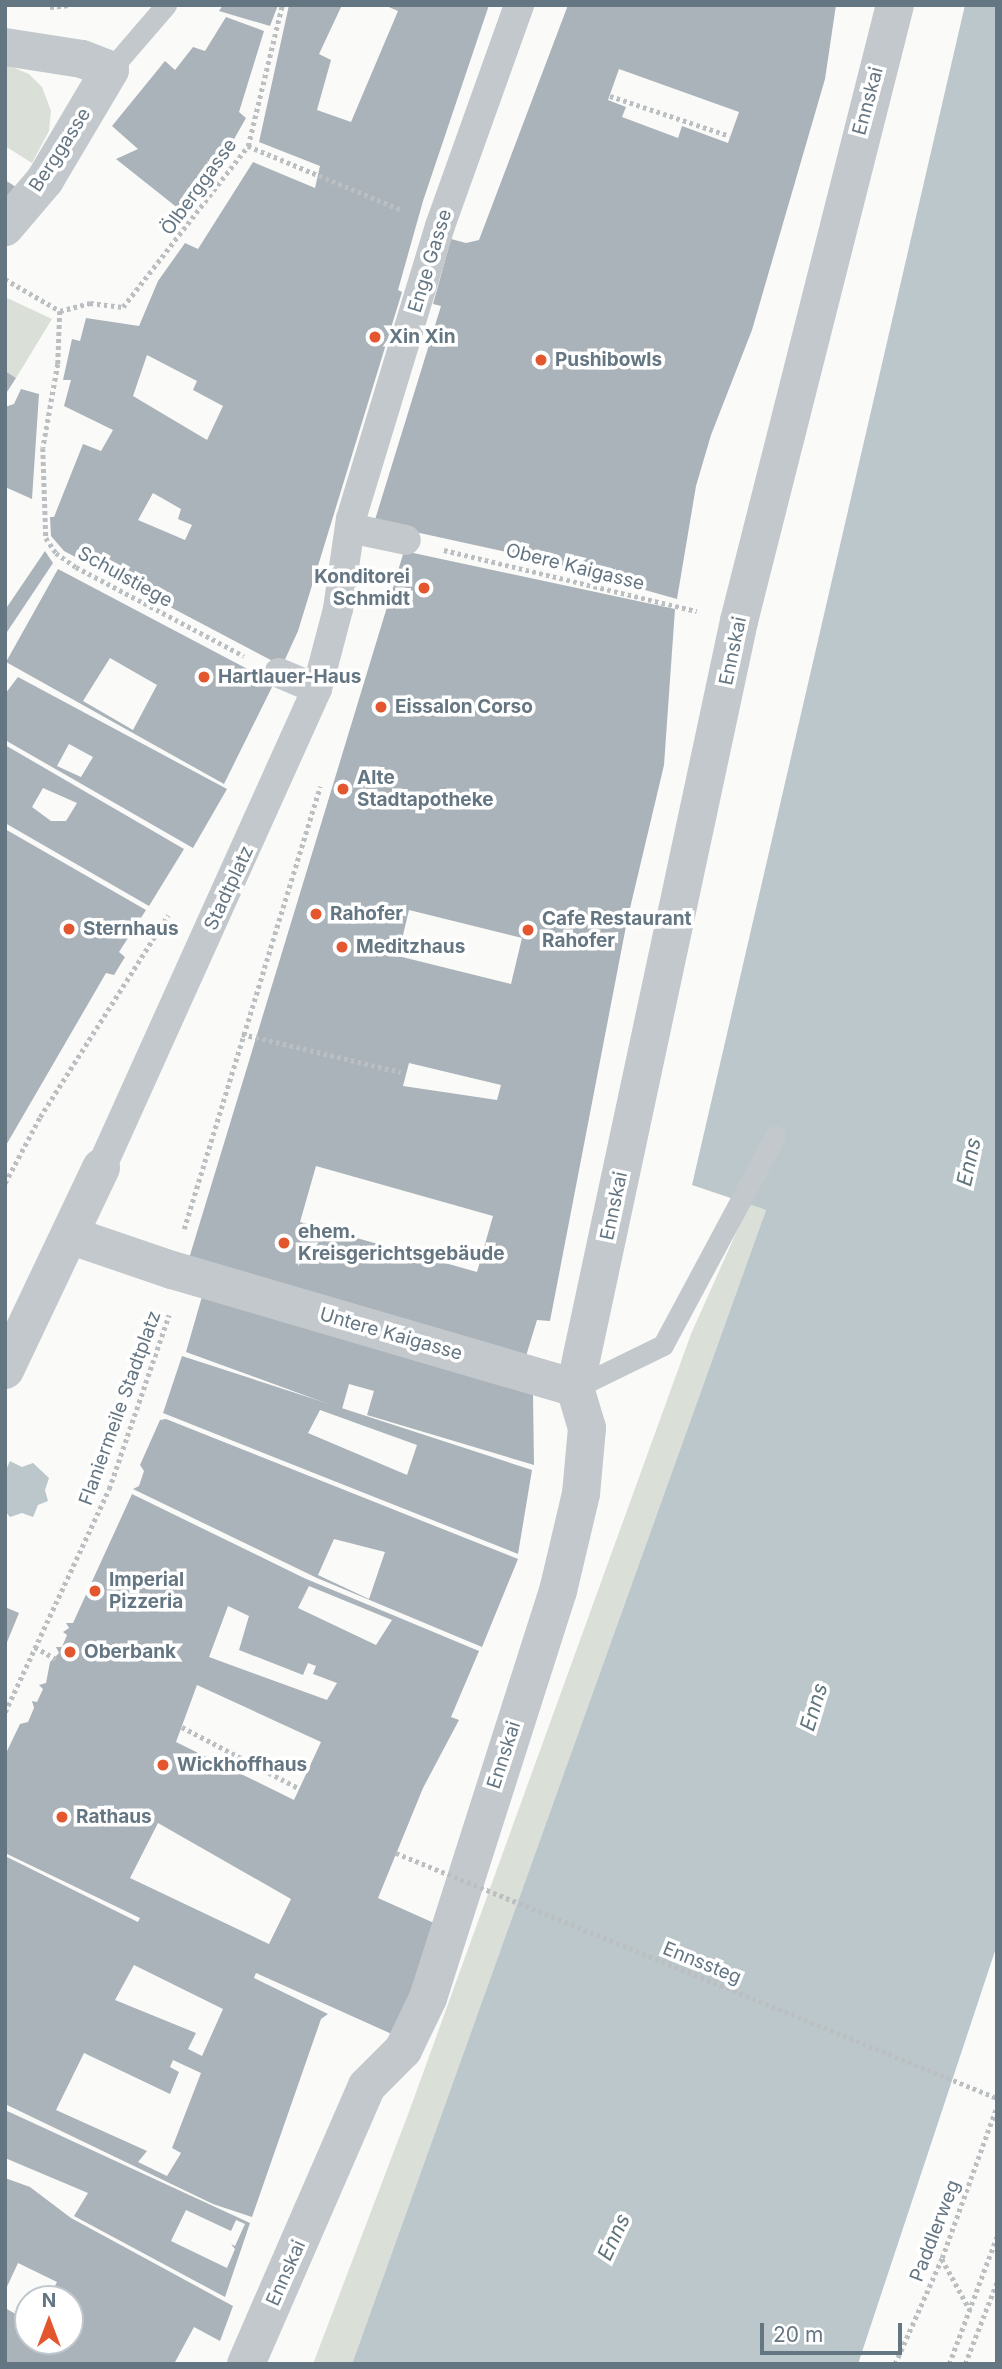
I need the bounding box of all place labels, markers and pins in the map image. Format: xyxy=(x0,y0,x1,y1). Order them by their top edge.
place label: Xin Xin xyxy=(389,326,456,348)
marker: Xin Xin xyxy=(367,329,383,345)
place label: Pushibowls xyxy=(555,349,662,371)
marker: Pushibowls xyxy=(533,352,549,368)
place label: Konditorei Schmidt xyxy=(314,566,410,610)
marker: Konditorei Schmidt xyxy=(416,580,432,596)
place label: Hartlauer-Haus xyxy=(218,666,361,688)
marker: Hartlauer-Haus xyxy=(196,669,212,685)
place label: Eissalon Corso xyxy=(395,696,533,718)
marker: Eissalon Corso xyxy=(373,699,389,715)
place label: Alte Stadtapotheke xyxy=(357,767,494,811)
marker: Alte Stadtapotheke xyxy=(335,781,351,797)
place label: Rahofer xyxy=(330,903,403,925)
marker: Rahofer xyxy=(308,906,324,922)
place label: Cafe Restaurant Rahofer xyxy=(542,908,691,952)
place label: Sternhaus xyxy=(83,918,179,940)
marker: Sternhaus xyxy=(61,921,77,937)
marker: Cafe Restaurant Rahofer xyxy=(520,922,536,938)
place label: Meditzhaus xyxy=(356,936,465,958)
marker: Meditzhaus xyxy=(334,939,350,955)
place label: ehem. Kreisgerichtsgebäude xyxy=(298,1221,505,1265)
marker: ehem. Kreisgerichtsgebäude xyxy=(276,1235,292,1251)
place label: Imperial Pizzeria xyxy=(109,1569,184,1613)
marker: Imperial Pizzeria xyxy=(87,1583,103,1599)
place label: Oberbank xyxy=(84,1641,176,1663)
marker: Oberbank xyxy=(62,1644,78,1660)
place label: Wickhoffhaus xyxy=(177,1754,307,1776)
marker: Wickhoffhaus xyxy=(155,1757,171,1773)
place label: Rathaus xyxy=(76,1806,152,1828)
marker: Rathaus xyxy=(54,1809,70,1825)

